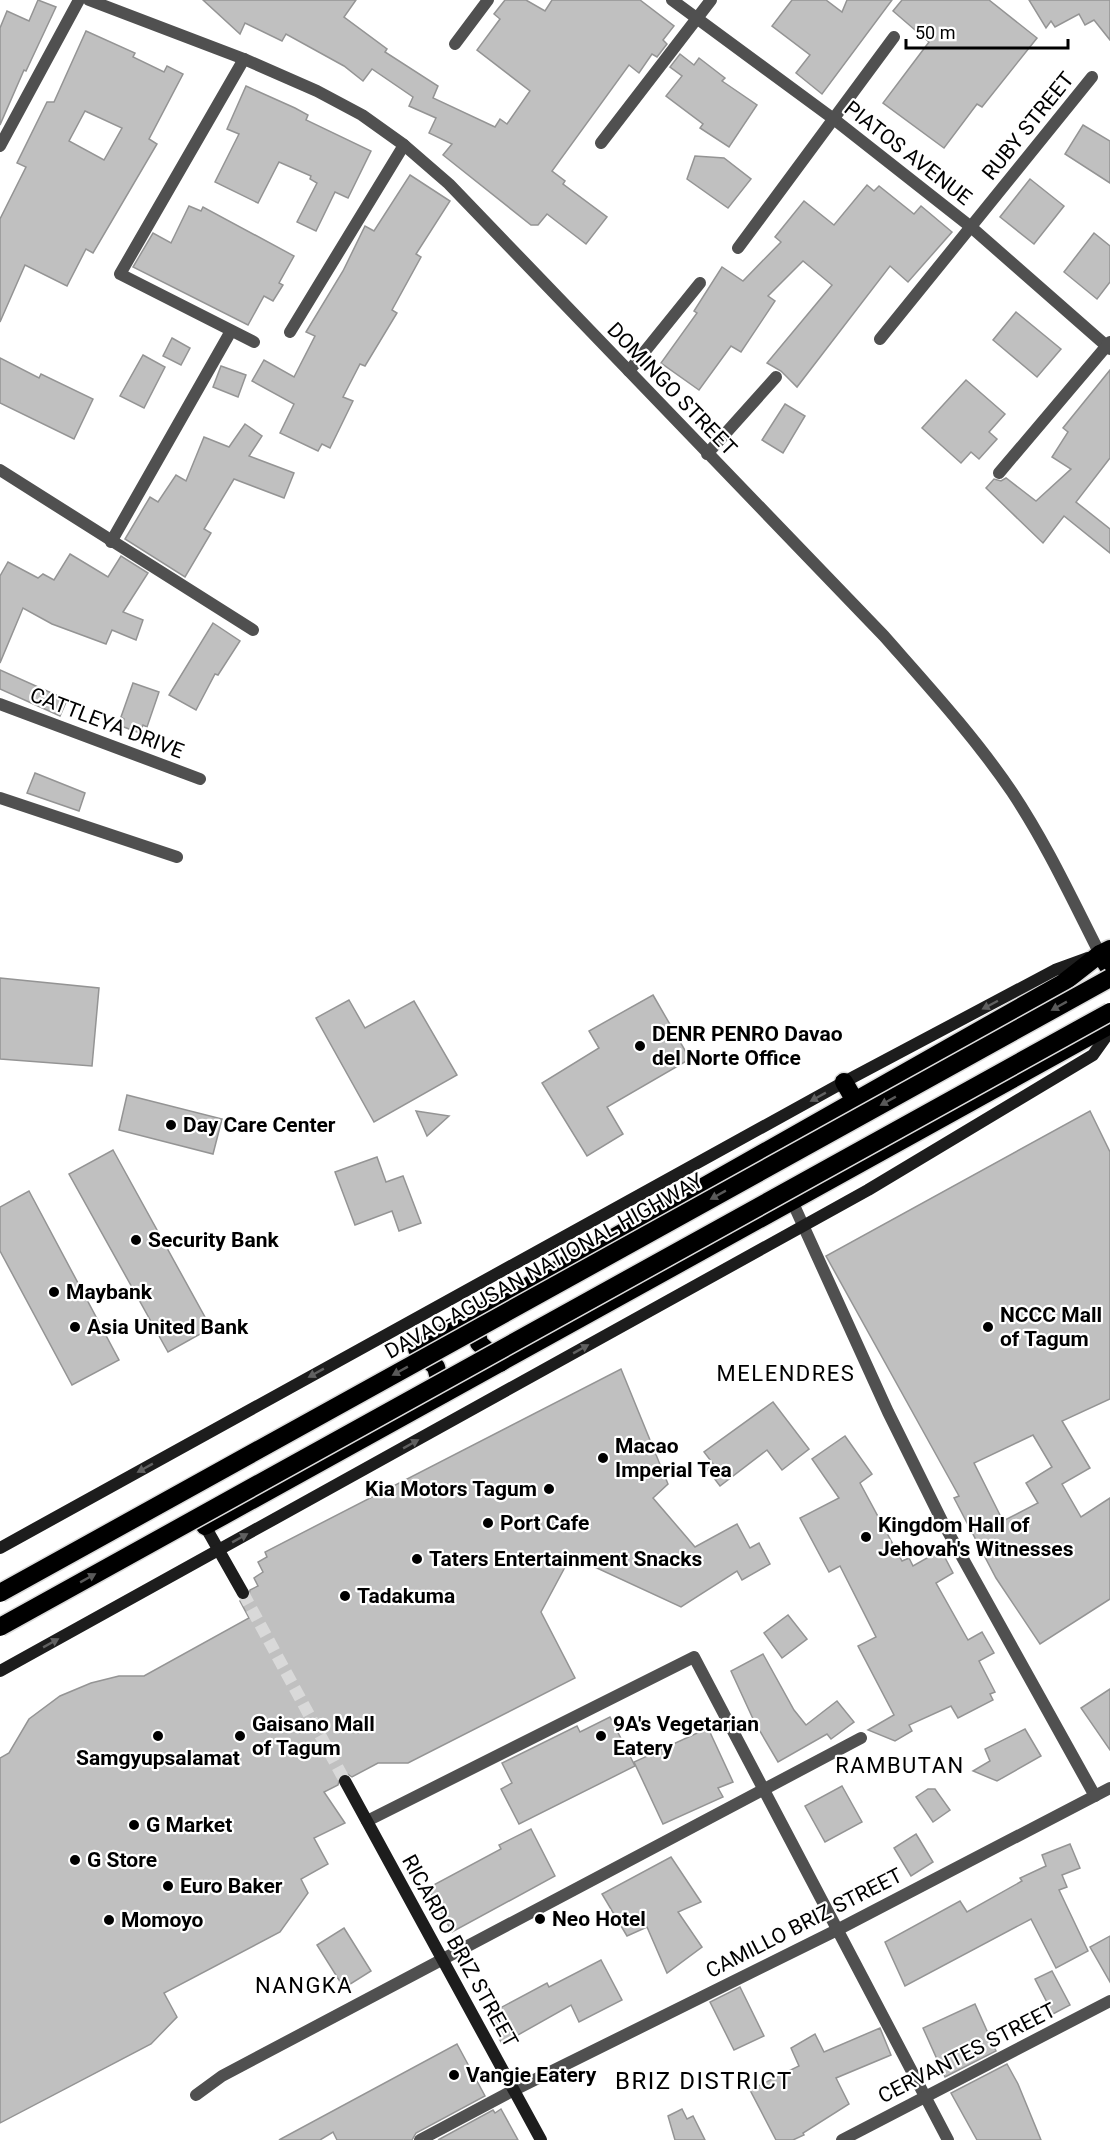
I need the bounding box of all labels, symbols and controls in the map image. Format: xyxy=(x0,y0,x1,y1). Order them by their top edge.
scale bar xyxy=(906,12,1068,50)
text: 50 m xyxy=(915,22,955,43)
street label: RUBY STREET xyxy=(977,67,1079,185)
street label: PIATOS AVENUE xyxy=(840,96,976,210)
street label: DOMINGO STREET xyxy=(602,317,742,461)
street label: CATTLEYA DRIVE xyxy=(27,683,187,763)
one-way arrow xyxy=(981,1000,998,1010)
one-way arrow xyxy=(1050,1001,1067,1011)
place label: DENR PENRO Davao del Norte Office xyxy=(652,1022,843,1070)
marker: DENR PENRO Davao del Norte Office xyxy=(633,1039,647,1053)
one-way arrow xyxy=(809,1092,826,1102)
one-way arrow xyxy=(879,1096,896,1106)
place label: Day Care Center xyxy=(183,1113,336,1137)
marker: Day Care Center xyxy=(164,1118,178,1132)
street label: DAVAO-AGUSAN NATIONAL HIGHWAY xyxy=(381,1168,708,1364)
one-way arrow xyxy=(709,1190,726,1200)
place label: Security Bank xyxy=(148,1228,280,1252)
marker: Security Bank xyxy=(129,1233,143,1247)
place label: Maybank xyxy=(66,1280,153,1304)
marker: Maybank xyxy=(47,1285,61,1299)
place label: NCCC Mall of Tagum xyxy=(1000,1303,1102,1351)
place label: Asia United Bank xyxy=(87,1315,249,1339)
marker: Asia United Bank xyxy=(68,1320,82,1334)
marker: NCCC Mall of Tagum xyxy=(981,1320,995,1334)
one-way arrow xyxy=(573,1345,590,1355)
district label: MELENDRES xyxy=(717,1361,855,1386)
one-way arrow xyxy=(391,1366,408,1376)
one-way arrow xyxy=(307,1368,324,1378)
place label: Macao Imperial Tea xyxy=(615,1434,732,1482)
one-way arrow xyxy=(403,1439,420,1449)
marker: Macao Imperial Tea xyxy=(596,1451,610,1465)
one-way arrow xyxy=(137,1463,154,1473)
place label: Kia Motors Tagum xyxy=(365,1477,537,1501)
marker: Kia Motors Tagum xyxy=(542,1482,556,1496)
place label: Port Cafe xyxy=(500,1511,589,1535)
place label: Kingdom Hall of Jehovah's Witnesses xyxy=(878,1513,1074,1561)
marker: Port Cafe xyxy=(481,1516,495,1530)
marker: Kingdom Hall of Jehovah's Witnesses xyxy=(859,1530,873,1544)
one-way arrow xyxy=(232,1533,249,1543)
place label: Taters Entertainment Snacks xyxy=(429,1547,702,1571)
marker: Taters Entertainment Snacks xyxy=(410,1552,424,1566)
one-way arrow xyxy=(80,1573,97,1583)
place label: Tadakuma xyxy=(357,1584,455,1608)
marker: Tadakuma xyxy=(338,1589,352,1603)
one-way arrow xyxy=(43,1638,60,1648)
place label: Gaisano Mall of Tagum xyxy=(252,1712,375,1760)
place label: 9A's Vegetarian Eatery xyxy=(613,1712,759,1760)
marker: Samgyupsalamat xyxy=(151,1729,165,1743)
marker: Gaisano Mall of Tagum xyxy=(233,1729,247,1743)
marker: 9A's Vegetarian Eatery xyxy=(594,1729,608,1743)
place label: Samgyupsalamat xyxy=(76,1746,240,1770)
district label: RAMBUTAN xyxy=(835,1753,965,1778)
place label: G Market xyxy=(146,1813,232,1837)
marker: G Market xyxy=(127,1818,141,1832)
place label: G Store xyxy=(87,1848,157,1872)
street label: RICARDO BRIZ STREET xyxy=(397,1851,523,2052)
marker: G Store xyxy=(68,1853,82,1867)
street label: CAMILLO BRIZ STREET xyxy=(702,1863,907,1983)
place label: Euro Baker xyxy=(180,1874,283,1898)
marker: Euro Baker xyxy=(161,1879,175,1893)
place label: Neo Hotel xyxy=(552,1907,646,1931)
place label: Momoyo xyxy=(121,1908,204,1932)
marker: Neo Hotel xyxy=(533,1912,547,1926)
marker: Momoyo xyxy=(102,1913,116,1927)
district label: NANGKA xyxy=(255,1973,353,1998)
street label: CERVANTES STREET xyxy=(874,1998,1060,2108)
place label: Vangie Eatery xyxy=(466,2063,597,2087)
district label: BRIZ DISTRICT xyxy=(615,2067,793,2095)
marker: Vangie Eatery xyxy=(447,2068,461,2082)

